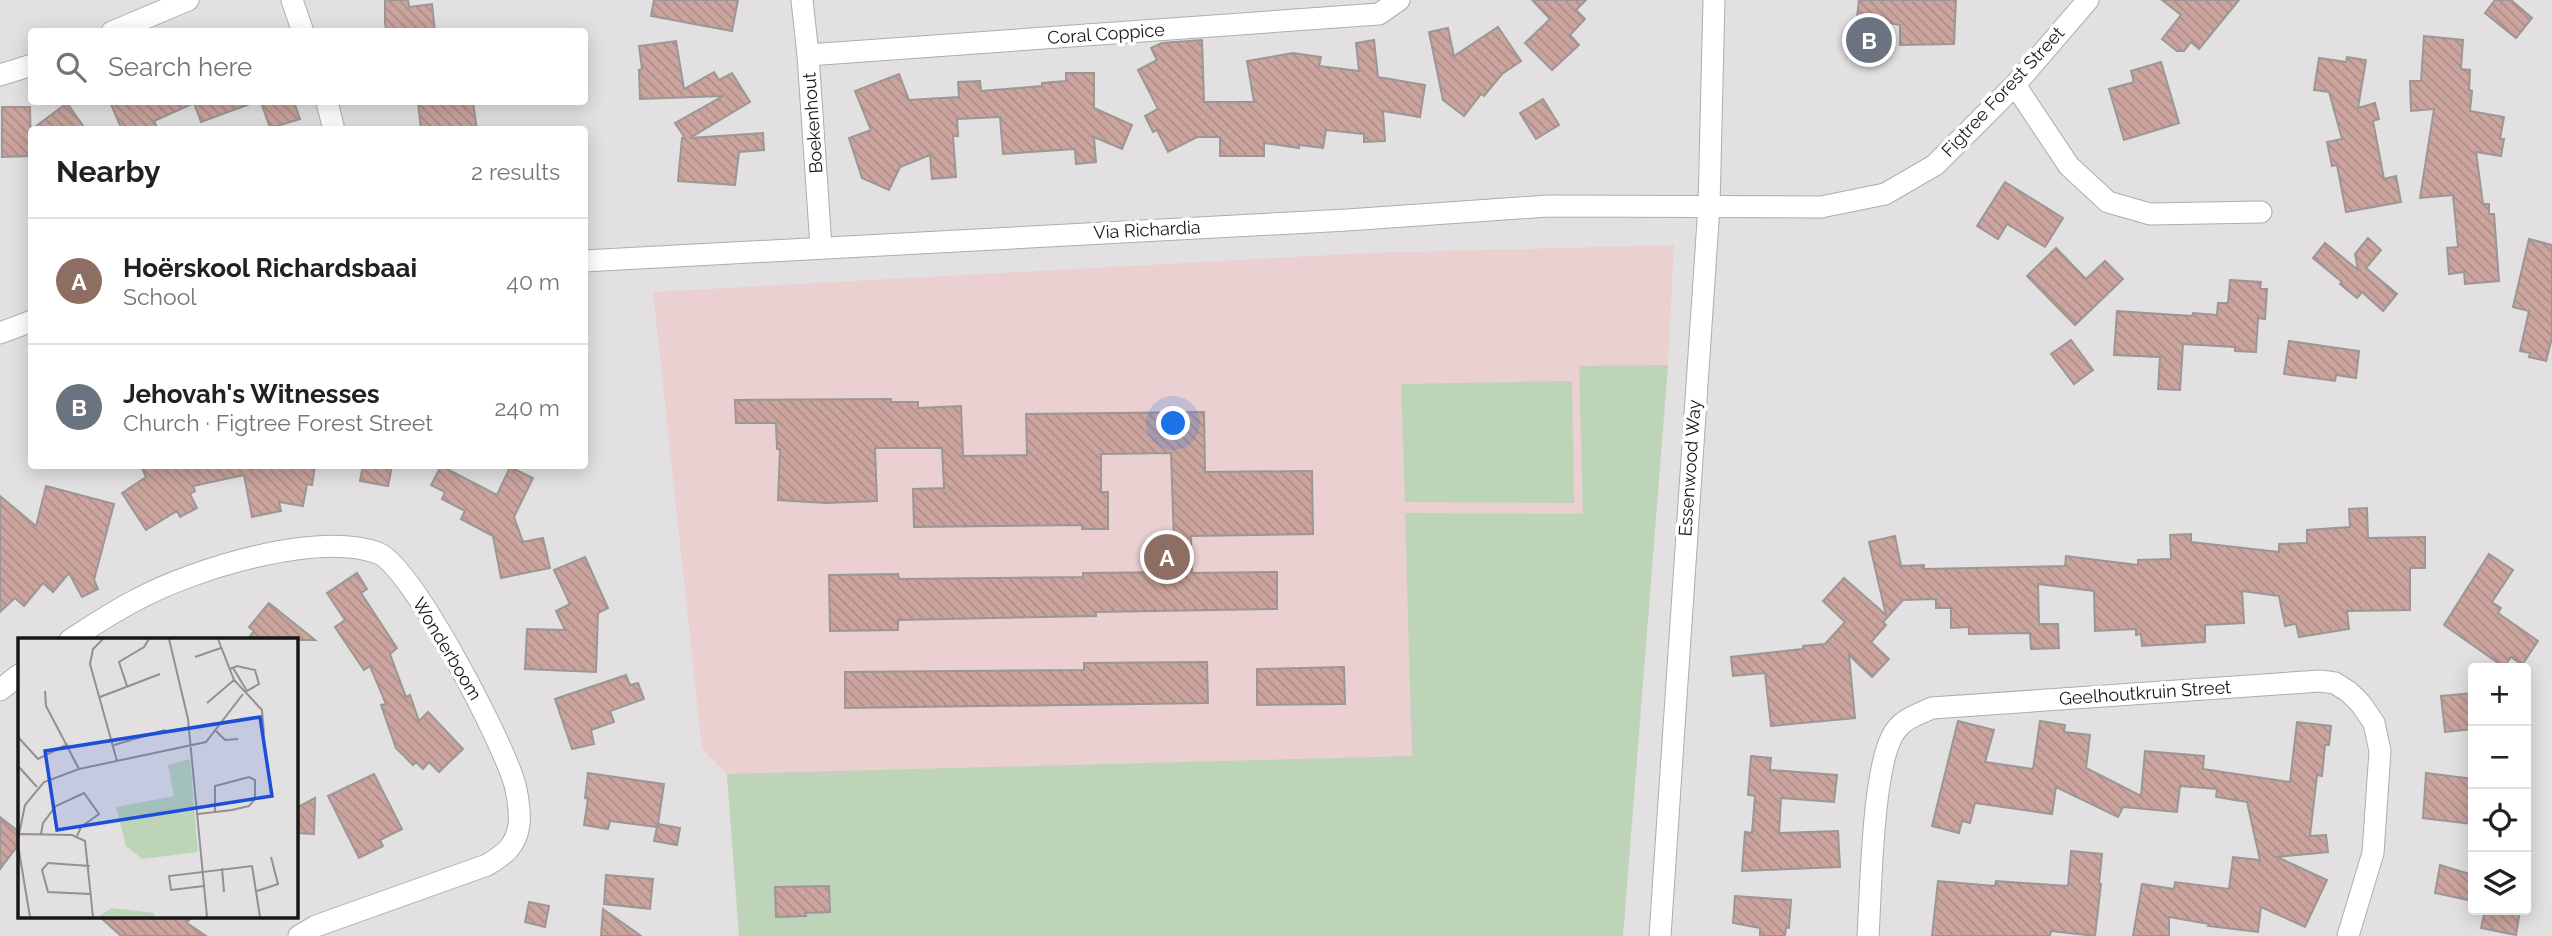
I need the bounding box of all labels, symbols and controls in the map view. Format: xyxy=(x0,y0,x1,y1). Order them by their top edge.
pin: B xyxy=(1846,14,1892,66)
street label: Coral Coppice xyxy=(1047,19,1166,48)
street label: Figtree Forest Street xyxy=(1937,22,2068,161)
search box xyxy=(28,28,588,105)
icon: search xyxy=(52,48,90,86)
text: Search here xyxy=(108,52,252,82)
street label: Boekenhout xyxy=(798,72,827,174)
text: Nearby xyxy=(56,154,160,189)
text: 2 results xyxy=(471,158,560,185)
street label: Via Richardia xyxy=(1093,216,1201,243)
text: Hoërskool Richardsbaai xyxy=(123,253,417,283)
text: A xyxy=(71,268,87,295)
text: 40 m xyxy=(506,268,560,295)
text: School xyxy=(123,283,197,310)
text: Jehovah's Witnesses xyxy=(123,379,380,409)
text: B xyxy=(71,394,87,421)
text: 240 m xyxy=(494,394,560,421)
street label: Essenwood Way xyxy=(1674,399,1705,537)
your location xyxy=(1156,406,1190,440)
text: Church · Figtree Forest Street xyxy=(123,409,433,436)
pin: A xyxy=(1144,531,1190,583)
street label: Wonderboom xyxy=(409,594,486,704)
inset map xyxy=(18,638,298,918)
map controls xyxy=(2468,663,2531,915)
button: + xyxy=(2468,663,2531,726)
street label: Geelhoutkruin Street xyxy=(2058,676,2232,709)
button: − xyxy=(2468,726,2531,789)
button: locate xyxy=(2468,789,2531,852)
button: layers xyxy=(2468,852,2531,915)

